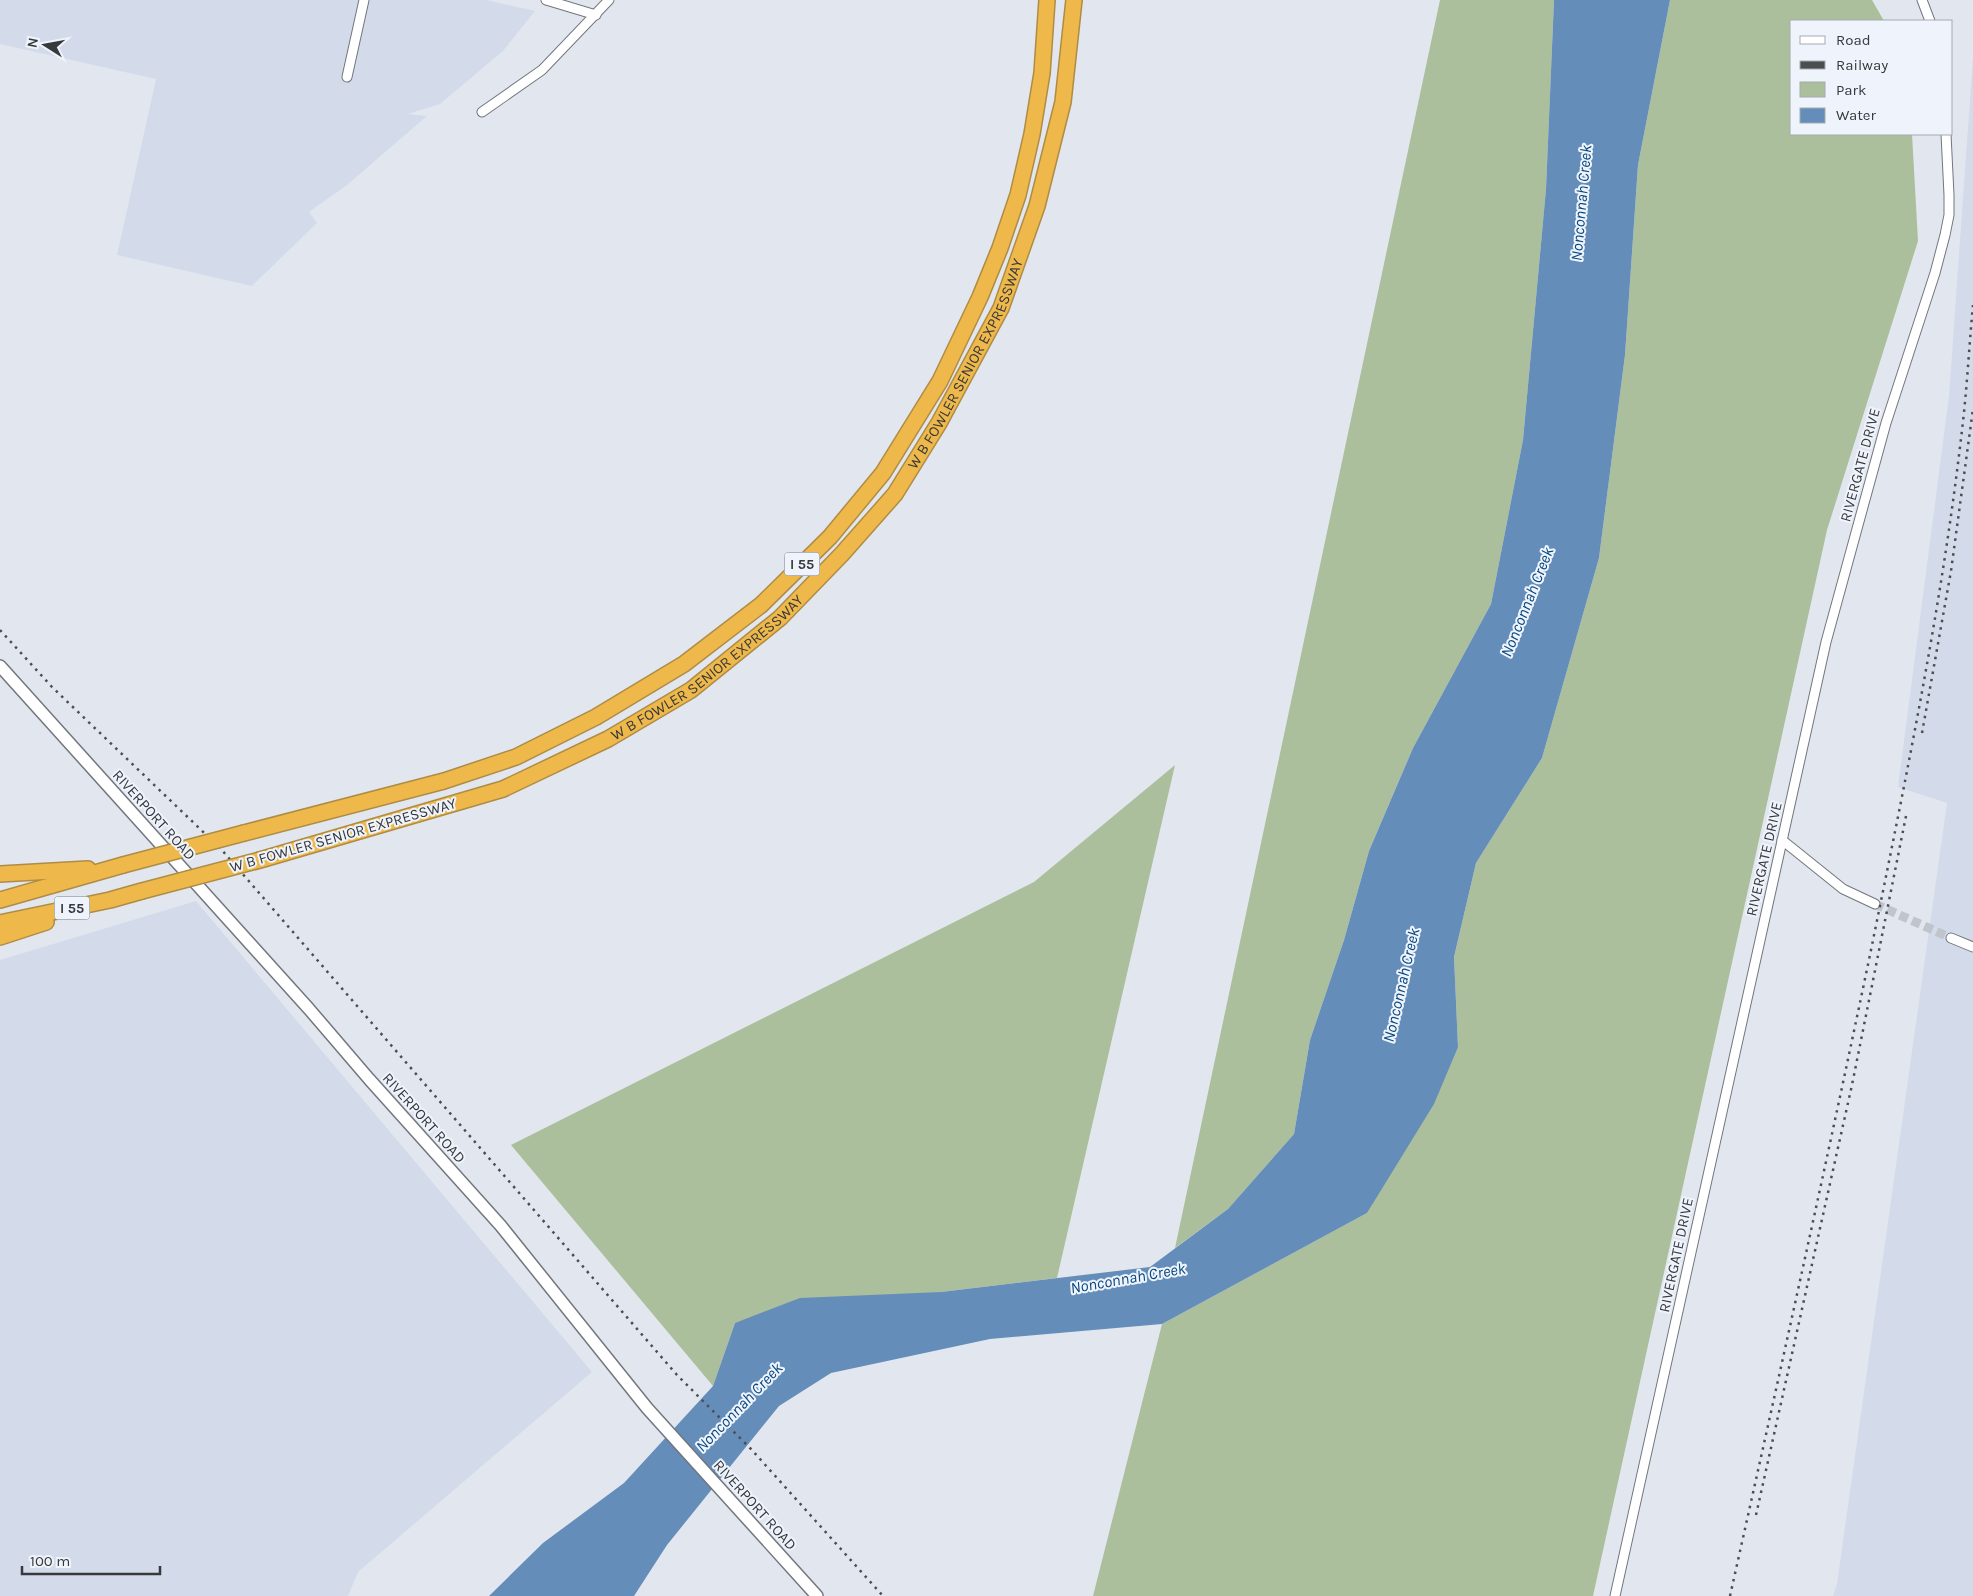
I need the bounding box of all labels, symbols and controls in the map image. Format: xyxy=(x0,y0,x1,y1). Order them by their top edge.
north arrow xyxy=(20,20,70,70)
legend xyxy=(1790,20,1953,135)
text: Road xyxy=(1836,31,1871,49)
text: N xyxy=(23,36,42,49)
text: Railway xyxy=(1836,56,1888,74)
text: Park xyxy=(1836,81,1866,99)
text: Water xyxy=(1836,106,1877,124)
water label: Nonconnah Creek xyxy=(1566,143,1596,262)
street label: W B FOWLER SENIOR EXPRESSWAY xyxy=(904,255,1027,472)
street label: RIVERGATE DRIVE xyxy=(1836,406,1884,524)
water label: Nonconnah Creek xyxy=(1496,544,1558,660)
road number: I 55 xyxy=(784,552,820,576)
street label: W B FOWLER SENIOR EXPRESSWAY xyxy=(608,590,807,744)
street label: RIVERPORT ROAD xyxy=(109,766,199,864)
street label: W B FOWLER SENIOR EXPRESSWAY xyxy=(228,794,459,876)
street label: RIVERGATE DRIVE xyxy=(1742,800,1786,918)
road number: I 55 xyxy=(54,896,90,920)
water label: Nonconnah Creek xyxy=(1379,925,1424,1044)
street label: RIVERPORT ROAD xyxy=(379,1069,469,1167)
street label: RIVERGATE DRIVE xyxy=(1655,1196,1697,1314)
water label: Nonconnah Creek xyxy=(1069,1258,1188,1297)
water label: Nonconnah Creek xyxy=(692,1358,787,1456)
street label: RIVERPORT ROAD xyxy=(710,1456,800,1554)
scale bar xyxy=(22,1544,160,1576)
text: 100 m xyxy=(30,1552,70,1570)

